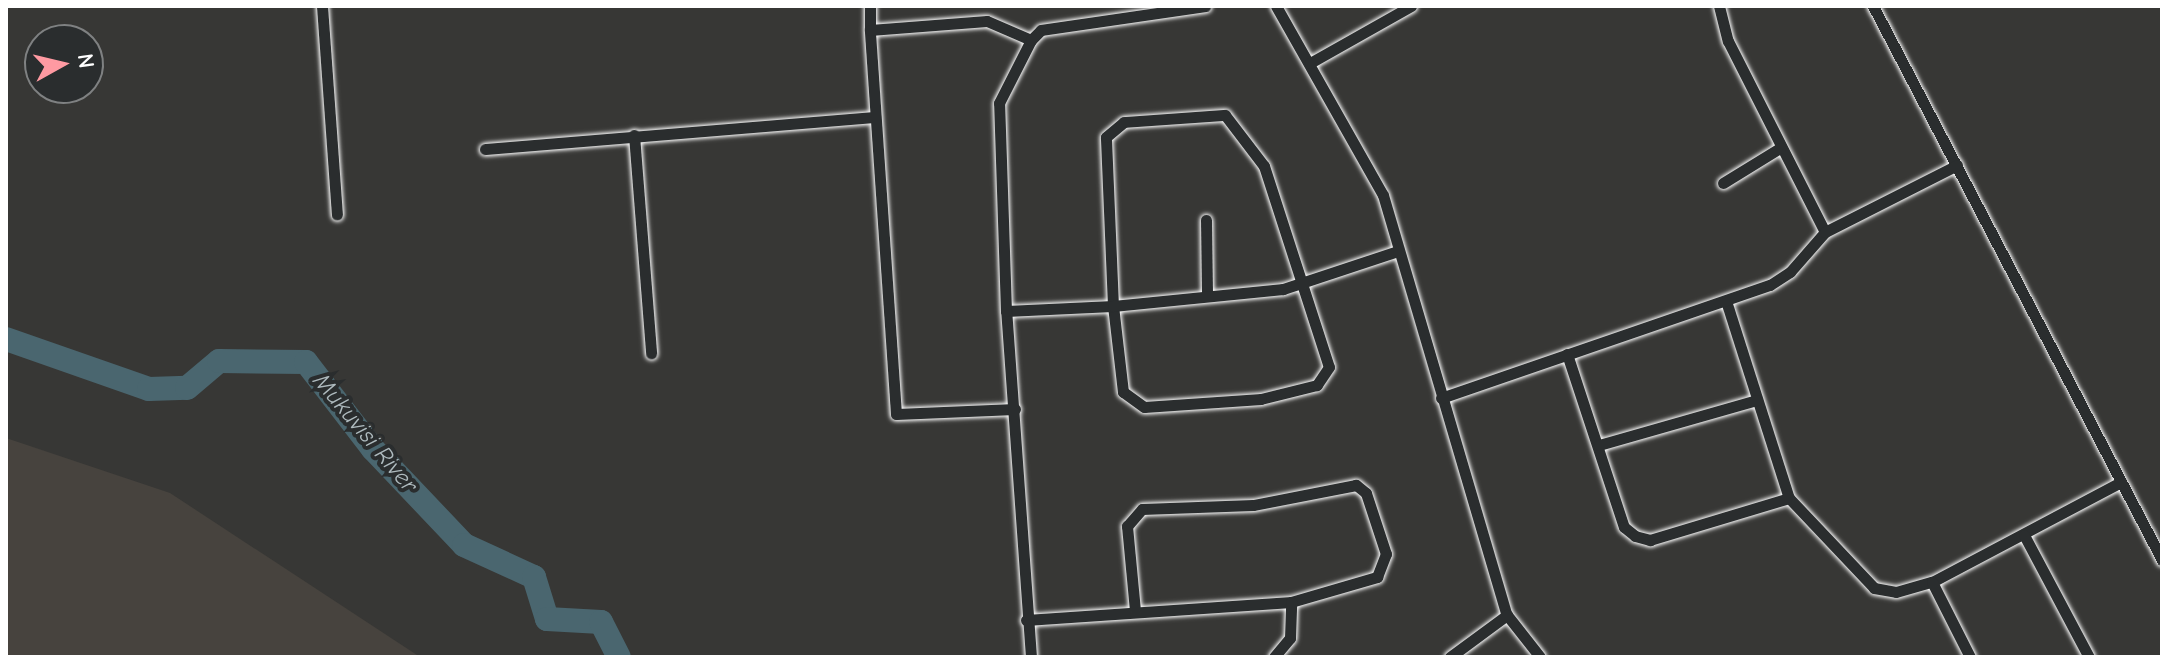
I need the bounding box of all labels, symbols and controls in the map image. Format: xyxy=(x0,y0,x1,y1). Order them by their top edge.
north arrow xyxy=(24,24,104,104)
text: N xyxy=(72,52,100,70)
water label: Mukuvisi River xyxy=(307,367,423,499)

